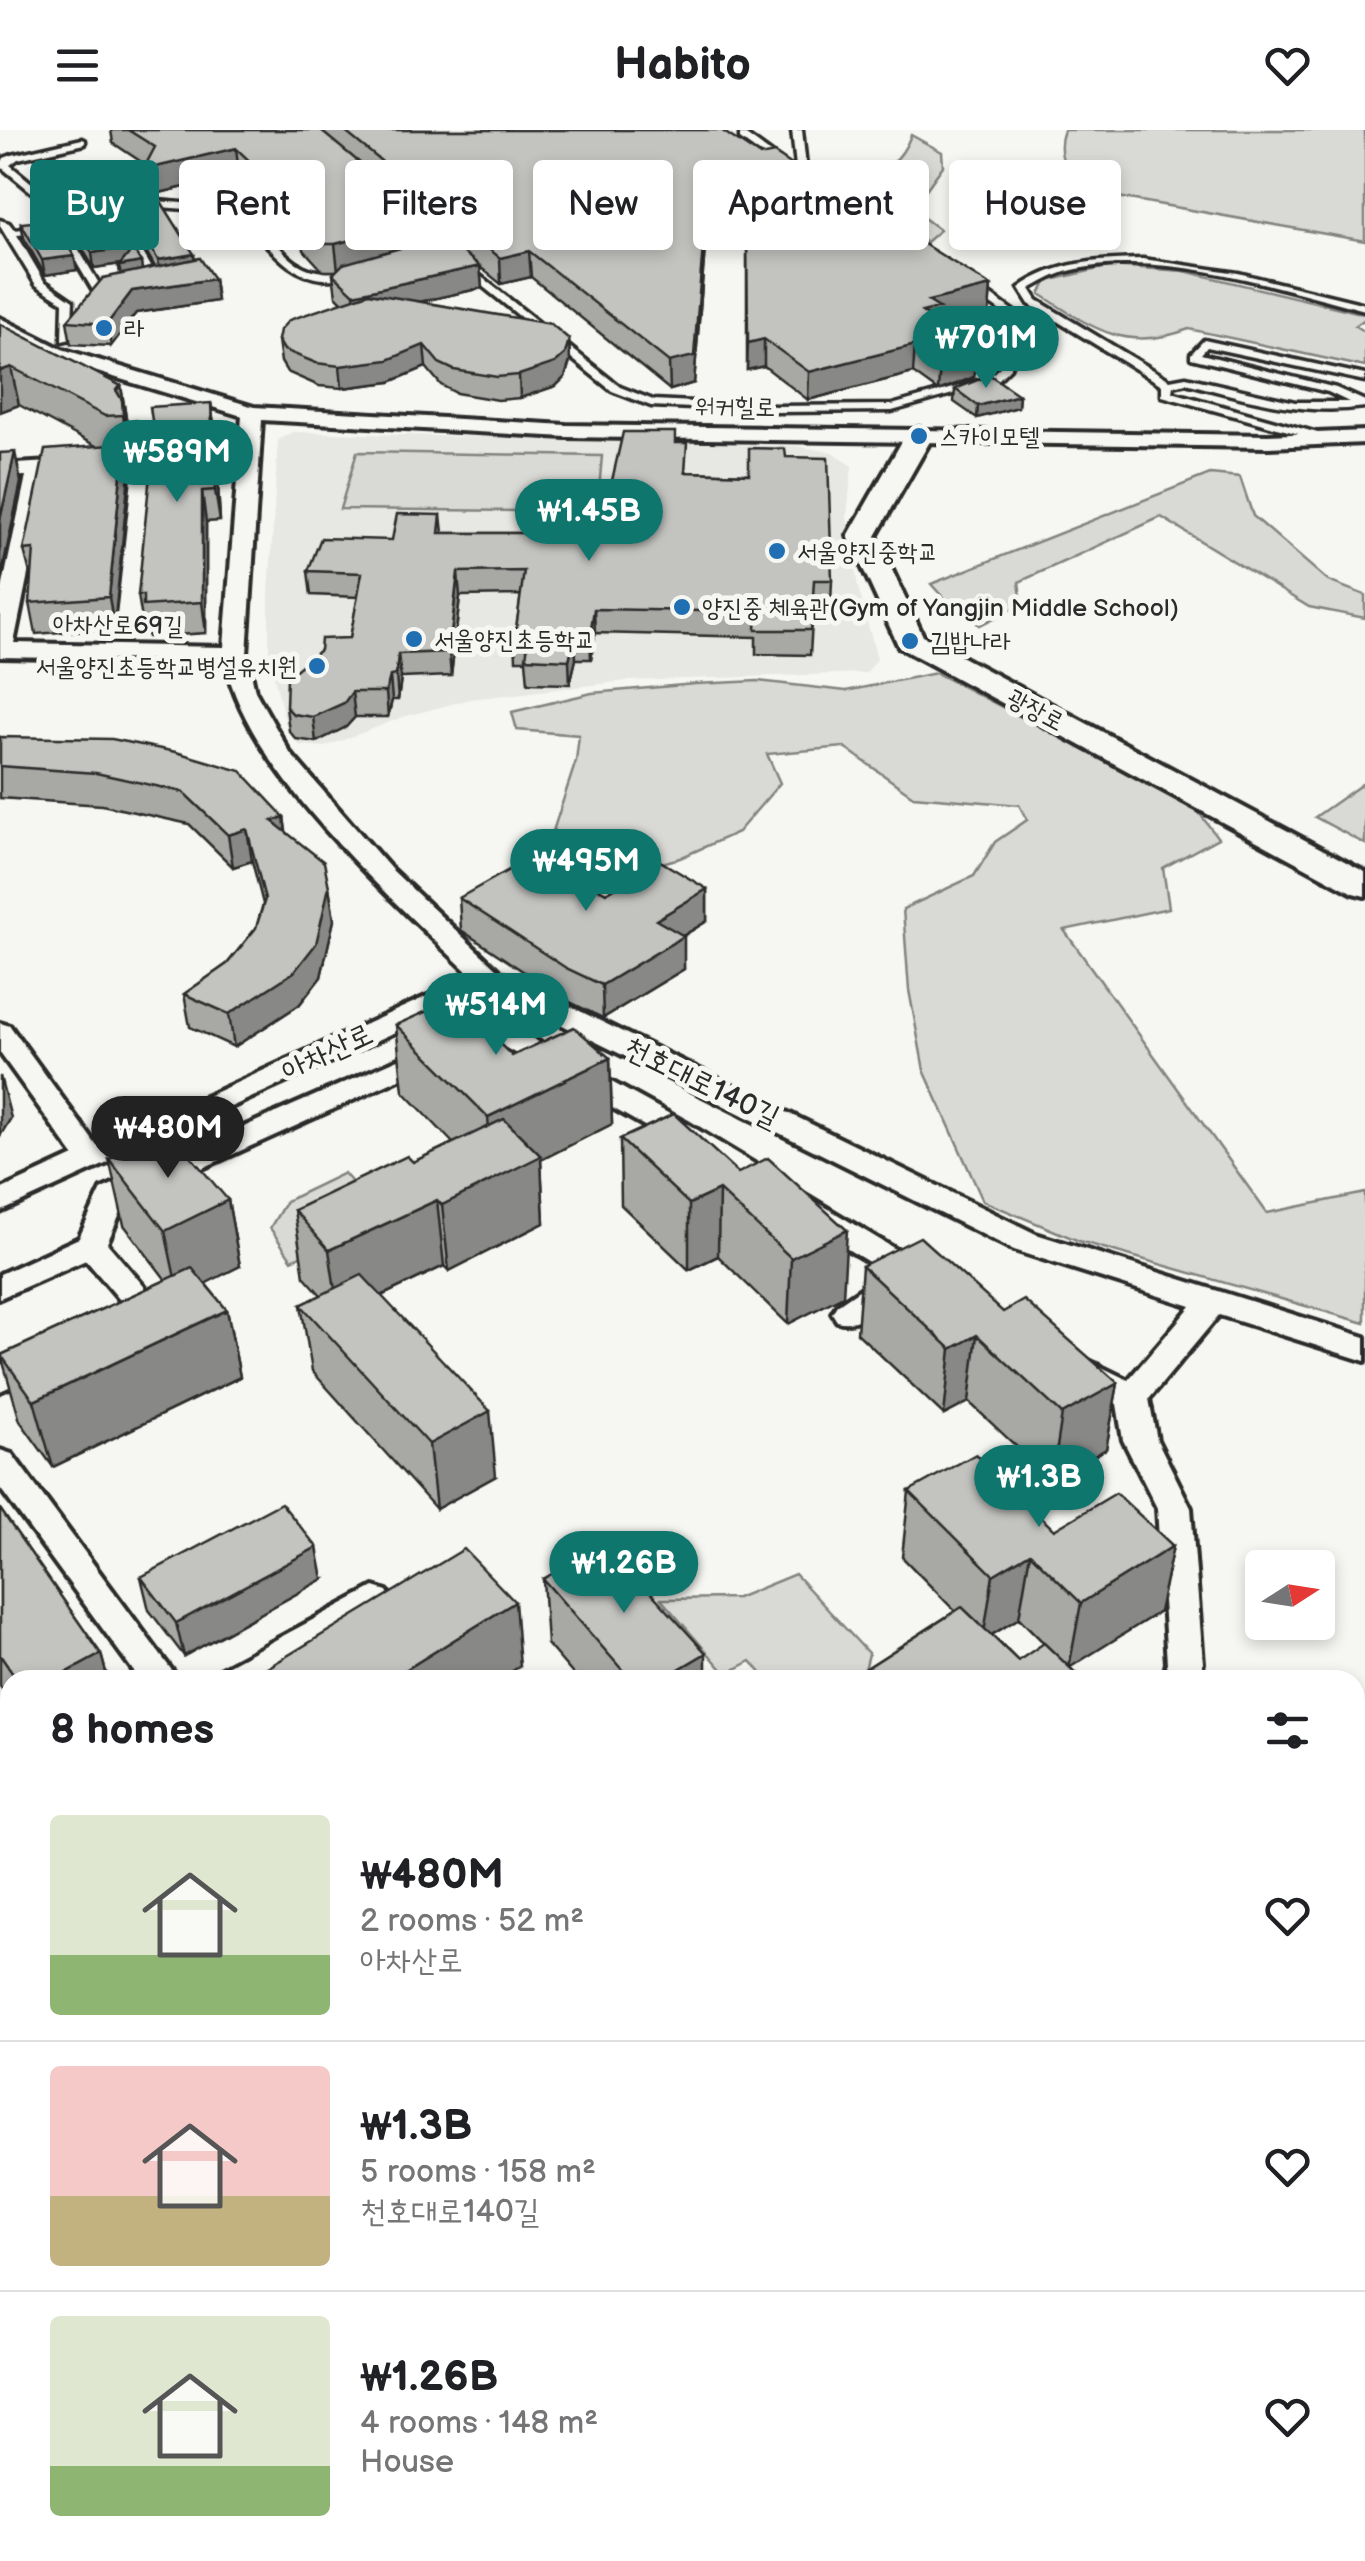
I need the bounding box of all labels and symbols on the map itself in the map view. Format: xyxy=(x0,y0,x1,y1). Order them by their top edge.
pin: ₩701M xyxy=(916,306,1056,391)
place label: 라 xyxy=(124,314,144,345)
marker: 라 xyxy=(93,317,115,339)
street label: 워커힐로 xyxy=(694,391,775,424)
pin: ₩589M xyxy=(107,420,247,505)
place label: 스카이모텔 xyxy=(939,422,1040,453)
marker: 스카이모텔 xyxy=(908,425,930,447)
pin: ₩1.45B xyxy=(508,479,670,564)
place label: 서울양진중학교 xyxy=(797,537,938,568)
marker: 서울양진중학교 xyxy=(766,540,788,562)
place label: 양진중 체육관(Gym of Yangjin Middle School) xyxy=(702,593,1179,624)
marker: 양진중 체육관(Gym of Yangjin Middle School) xyxy=(671,596,693,618)
street label: 아차산로69길 xyxy=(53,609,183,642)
place label: 서울양진초등학교 xyxy=(434,625,595,656)
place label: 김밥나라 xyxy=(930,627,1010,658)
marker: 서울양진초등학교 xyxy=(403,628,425,650)
marker: 김밥나라 xyxy=(899,630,921,652)
place label: 서울양진초등학교병설유치원 xyxy=(35,652,297,683)
marker: 서울양진초등학교병설유치원 xyxy=(306,655,328,677)
street label: 광장로 xyxy=(1001,682,1069,738)
pin: ₩495M xyxy=(516,829,656,914)
pin: ₩514M xyxy=(426,973,566,1058)
street label: 아차산로 xyxy=(276,1016,379,1090)
street label: 천호대로140길 xyxy=(618,1030,785,1136)
pin: ₩480M xyxy=(98,1096,238,1181)
pin: ₩1.3B xyxy=(969,1445,1109,1530)
pin: ₩1.26B xyxy=(543,1531,705,1616)
north arrow xyxy=(1245,1550,1335,1640)

